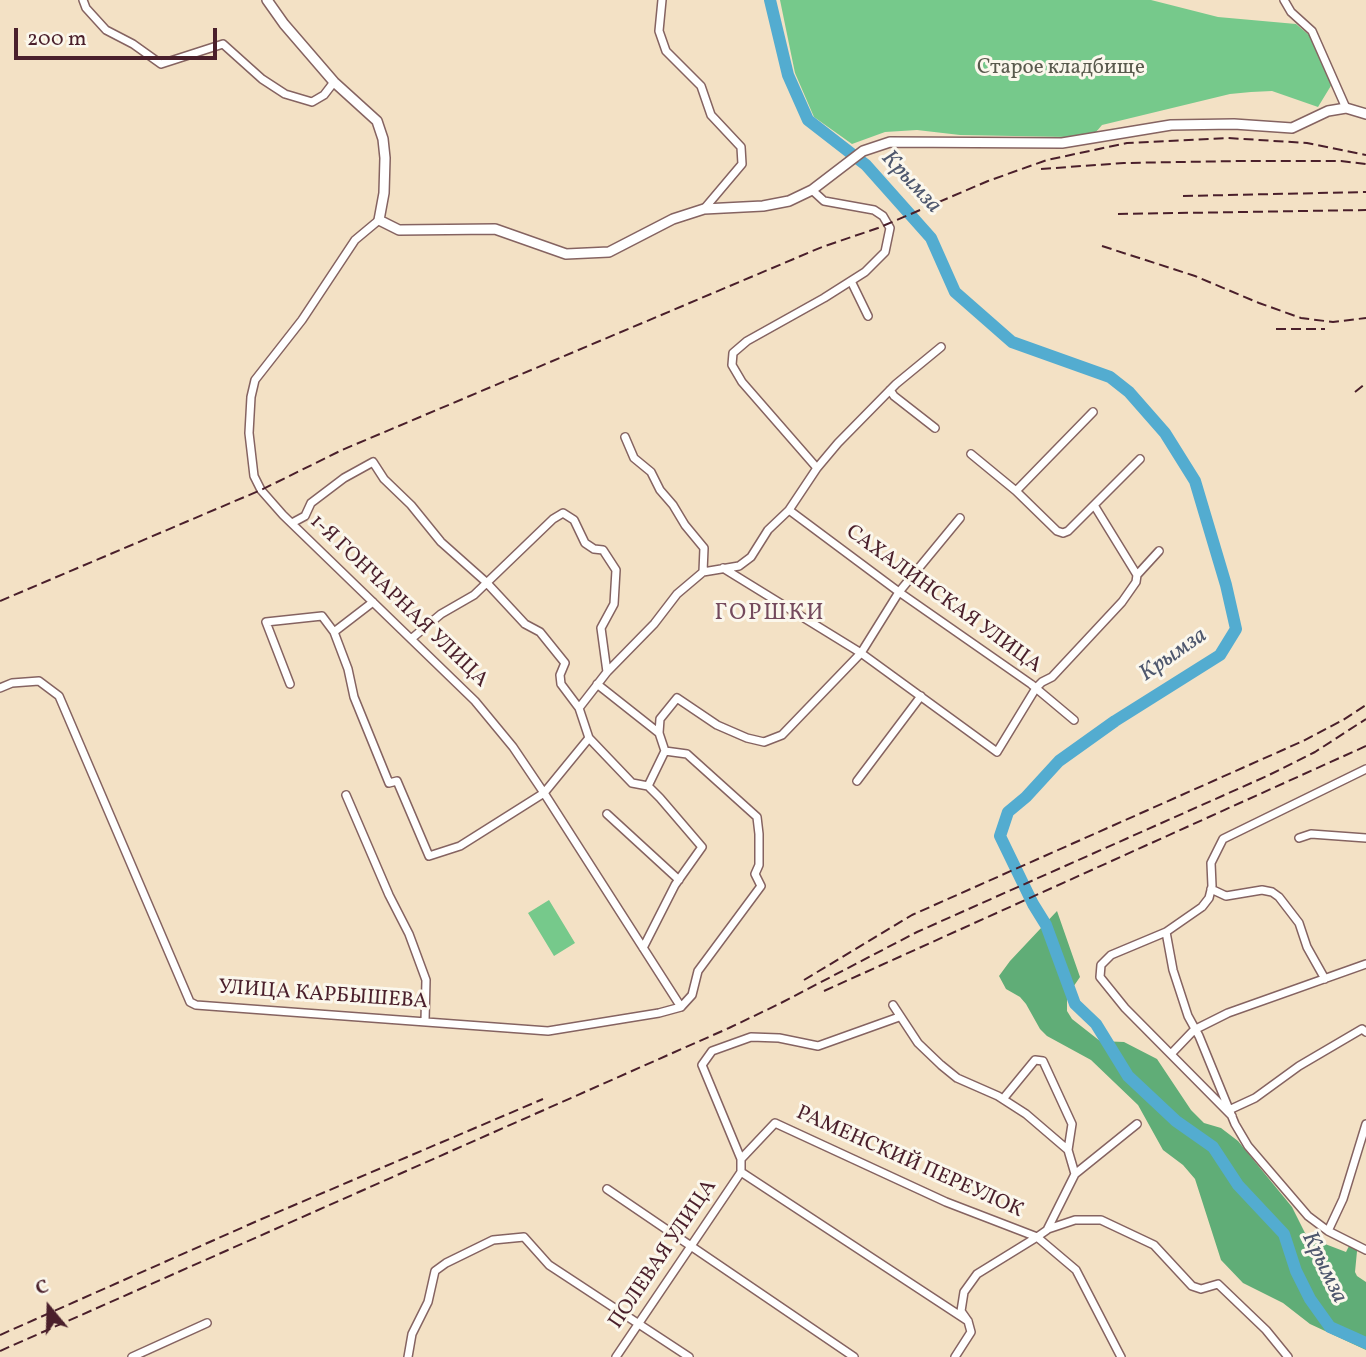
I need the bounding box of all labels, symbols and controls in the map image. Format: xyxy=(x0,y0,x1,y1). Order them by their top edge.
scale bar xyxy=(18,14,220,58)
text: 200 m xyxy=(27,25,87,54)
park label: Старое кладбище xyxy=(977,56,1145,82)
water label: Крымза xyxy=(874,146,946,220)
street label: 1-Я ГОНЧАРНАЯ УЛИЦА xyxy=(303,510,493,694)
street label: САХАЛИНСКАЯ УЛИЦА xyxy=(840,521,1046,679)
district label: ГОРШКИ xyxy=(715,601,825,629)
water label: Крымза xyxy=(1135,623,1213,689)
street label: УЛИЦА КАРБЫШЕВА xyxy=(217,976,429,1016)
street label: РАМЕНСКИЙ ПЕРЕУЛОК xyxy=(792,1102,1026,1224)
street label: ПОЛЕВАЯ УЛИЦА xyxy=(605,1175,723,1335)
water label: Крымза xyxy=(1294,1228,1352,1308)
north arrow xyxy=(14,1273,84,1343)
text: С xyxy=(32,1274,52,1302)

